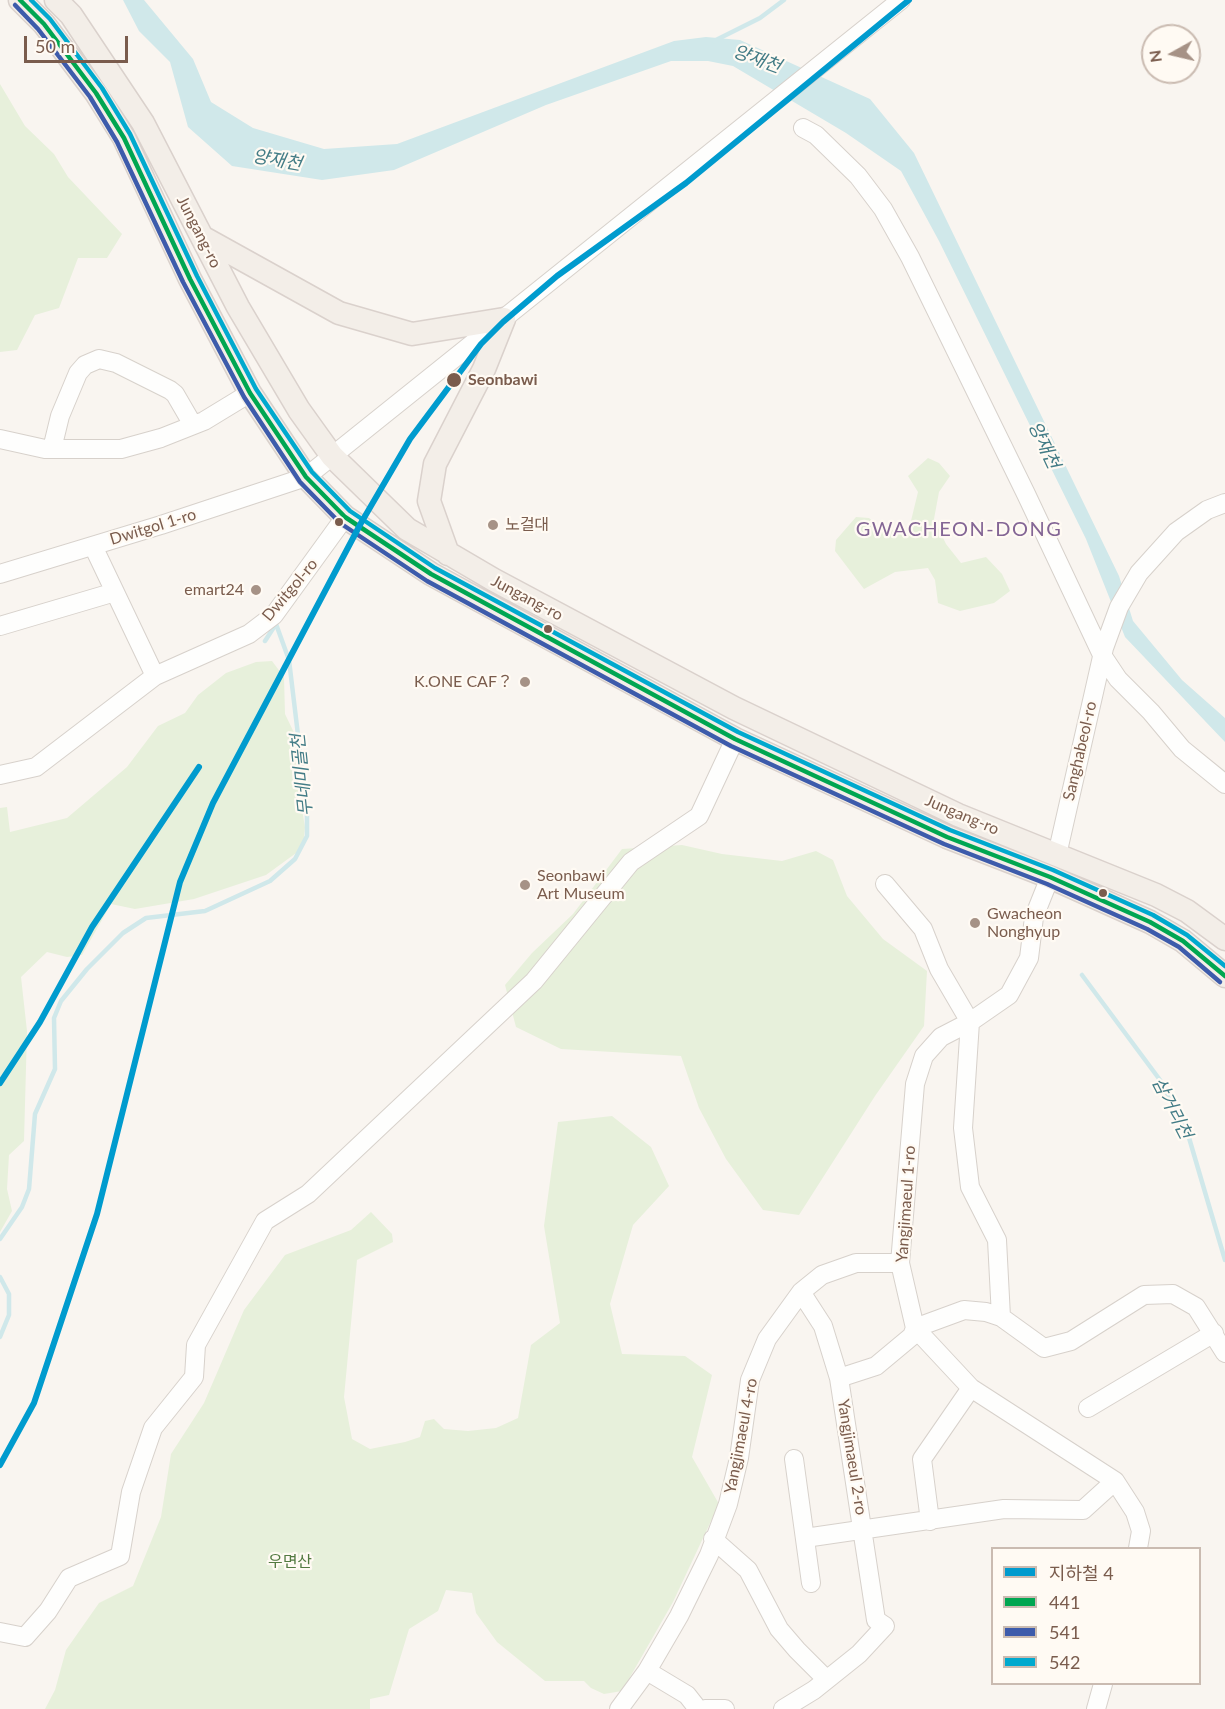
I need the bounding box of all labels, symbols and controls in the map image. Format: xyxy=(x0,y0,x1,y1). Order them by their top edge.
scale bar xyxy=(27,24,130,62)
north arrow xyxy=(1141,24,1201,84)
text: 50 m xyxy=(35,35,75,57)
water label: 양재천 xyxy=(730,40,784,78)
text: N xyxy=(1144,49,1165,64)
water label: 양재천 xyxy=(251,145,303,175)
street label: Jungang-ro xyxy=(173,193,225,271)
place label: Seonbawi xyxy=(468,370,538,390)
marker: Seonbawi xyxy=(445,371,463,389)
water label: 양재천 xyxy=(1024,418,1064,472)
street label: Dwitgol 1-ro xyxy=(108,505,198,549)
place label: 노걸대 xyxy=(505,515,549,535)
unlabelled marker xyxy=(333,516,345,528)
marker: 노걸대 xyxy=(486,518,500,532)
district label: GWACHEON-DONG xyxy=(856,518,1062,542)
street label: Dwitgol-ro xyxy=(258,555,322,625)
street label: Jungang-ro xyxy=(488,571,566,625)
place label: emart24 xyxy=(184,580,244,600)
marker: emart24 xyxy=(249,583,263,597)
unlabelled marker xyxy=(542,623,554,635)
place label: K.ONE CAF？ xyxy=(414,672,513,692)
marker: K.ONE CAF？ xyxy=(518,675,532,689)
street label: Sanghabeol-ro xyxy=(1059,699,1101,803)
water label: 무네미골천 xyxy=(287,733,317,817)
street label: Jungang-ro xyxy=(922,791,1002,839)
place label: Seonbawi Art Museum xyxy=(537,866,625,904)
marker: Seonbawi Art Museum xyxy=(518,878,532,892)
unlabelled marker xyxy=(1097,887,1109,899)
place label: Gwacheon Nonghyup xyxy=(987,904,1062,942)
marker: Gwacheon Nonghyup xyxy=(968,916,982,930)
water label: 삼거리천 xyxy=(1147,1074,1197,1142)
street label: Yangjimaeul 1-ro xyxy=(892,1145,920,1263)
street label: Yangjimaeul 4-ro xyxy=(720,1377,762,1495)
street label: Yangjimaeul 2-ro xyxy=(833,1398,871,1516)
legend xyxy=(991,1547,1201,1685)
park label: 우면산 xyxy=(268,1552,312,1572)
text: 지하철 4 xyxy=(1049,1562,1114,1584)
text: 441 xyxy=(1049,1591,1080,1613)
text: 541 xyxy=(1049,1621,1080,1643)
text: 542 xyxy=(1049,1651,1080,1673)

